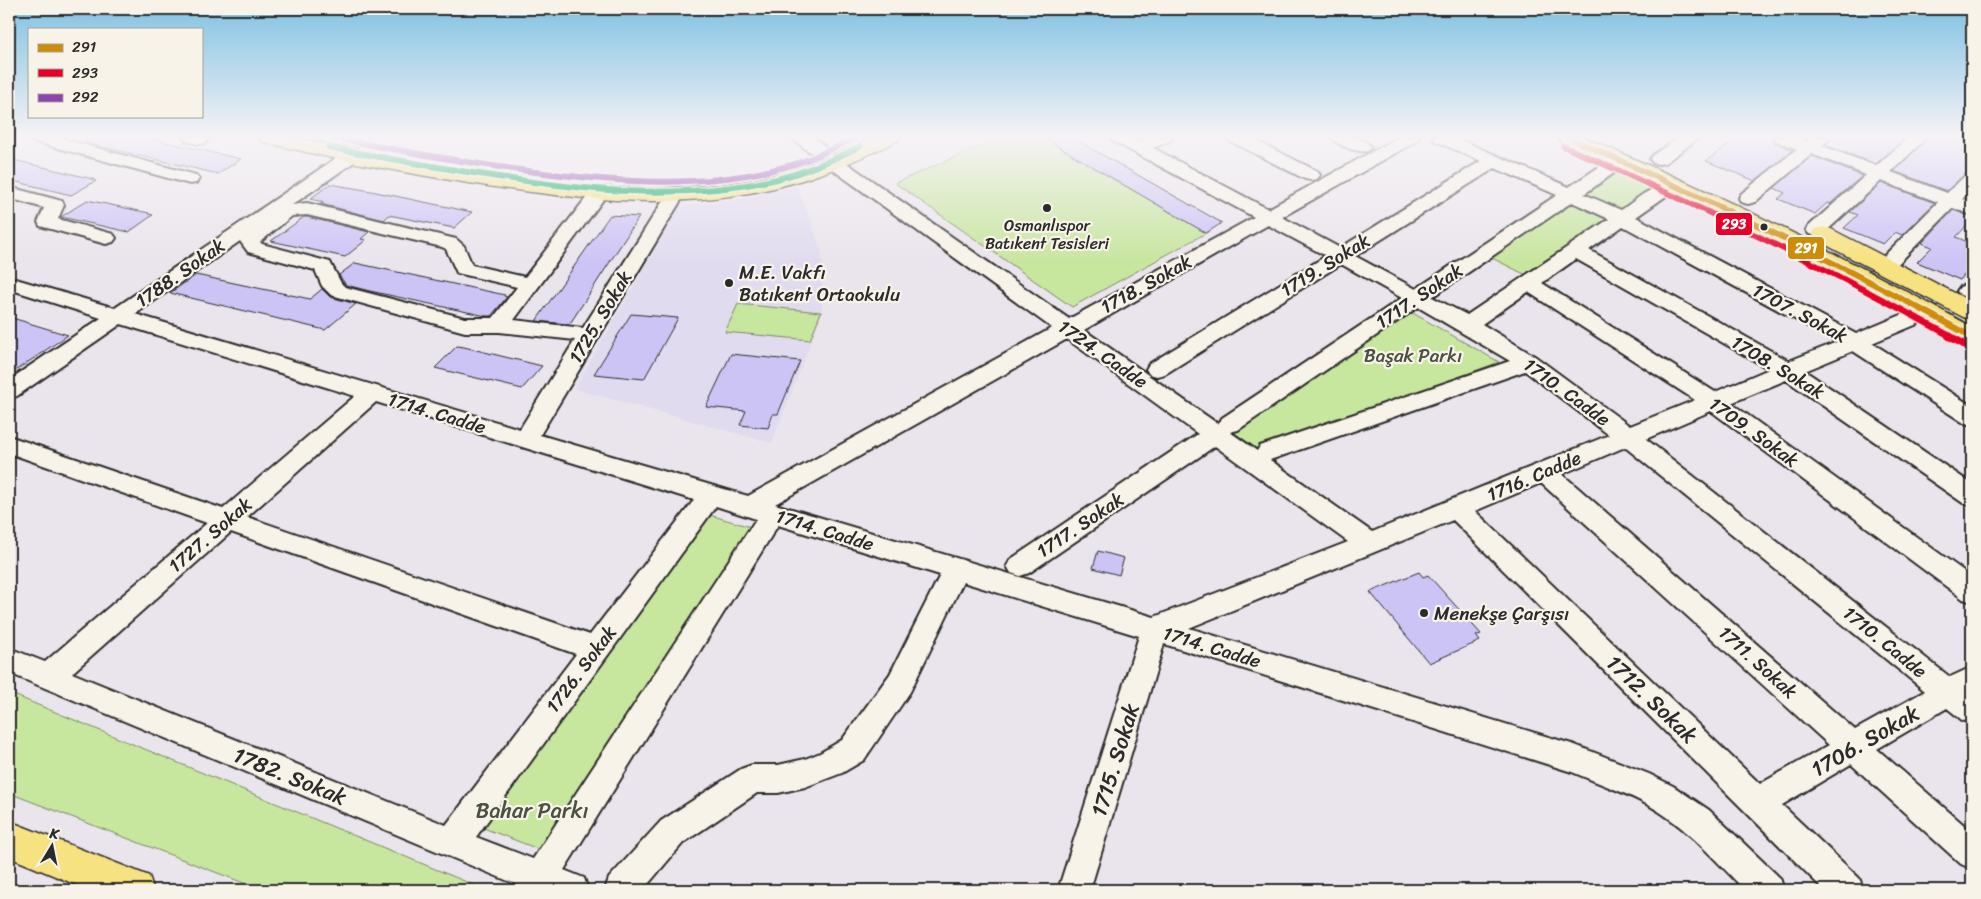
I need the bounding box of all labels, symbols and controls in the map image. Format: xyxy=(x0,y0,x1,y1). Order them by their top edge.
legend xyxy=(28,28,202,118)
text: 291 xyxy=(72,34,96,60)
text: 293 xyxy=(72,60,98,86)
text: 292 xyxy=(72,84,99,110)
marker: Osmanlıspor Batıkent Tesisleri xyxy=(1041,202,1053,214)
place label: Osmanlıspor Batıkent Tesisleri xyxy=(985,211,1110,258)
line badge: 293 xyxy=(1715,212,1753,236)
text: 293 xyxy=(1721,212,1746,237)
unlabelled marker xyxy=(1759,222,1769,232)
street label: 1719. Sokak xyxy=(1274,224,1376,306)
street label: 1788. Sokak xyxy=(128,230,232,316)
line badge: 291 xyxy=(1787,236,1825,260)
text: 291 xyxy=(1794,236,1817,261)
street label: 1718. Sokak xyxy=(1094,245,1198,323)
street label: 1717. Sokak xyxy=(1368,254,1470,338)
place label: M.E. Vakfı Batıkent Ortaokulu xyxy=(739,256,900,311)
street label: 1725. Sokak xyxy=(559,264,641,370)
street label: 1707. Sokak xyxy=(1746,274,1854,352)
marker: M.E. Vakfı Batıkent Ortaokulu xyxy=(723,277,735,289)
street label: 1724. Cadde xyxy=(1051,311,1155,397)
street label: 1708. Sokak xyxy=(1725,326,1831,408)
park label: Başak Parkı xyxy=(1364,339,1462,372)
street label: 1710. Cadde xyxy=(1516,349,1618,435)
street label: 1714. Cadde xyxy=(384,382,490,444)
street label: 1709. Sokak xyxy=(1702,388,1806,476)
street label: 1716. Cadde xyxy=(1482,441,1587,511)
street label: 1717. Sokak xyxy=(1029,483,1131,567)
street label: 1727. Sokak xyxy=(160,489,260,581)
street label: 1714. Cadde xyxy=(772,499,878,561)
place label: Menekşe Çarşısı xyxy=(1434,597,1569,630)
street label: 1710. Cadde xyxy=(1835,597,1935,687)
marker: Menekşe Çarşısı xyxy=(1418,607,1430,619)
street label: 1714. Cadde xyxy=(1159,616,1265,678)
street label: 1711. Sokak xyxy=(1711,617,1805,707)
street label: 1726. Sokak xyxy=(537,618,625,720)
street label: 1712. Sokak xyxy=(1597,645,1707,753)
street label: 1706. Sokak xyxy=(1803,694,1927,788)
street label: 1715. Sokak xyxy=(1079,698,1151,821)
street label: 1782. Sokak xyxy=(227,735,353,817)
park label: Bahar Parkı xyxy=(476,791,588,830)
text: K xyxy=(47,820,62,847)
north arrow xyxy=(28,822,78,872)

